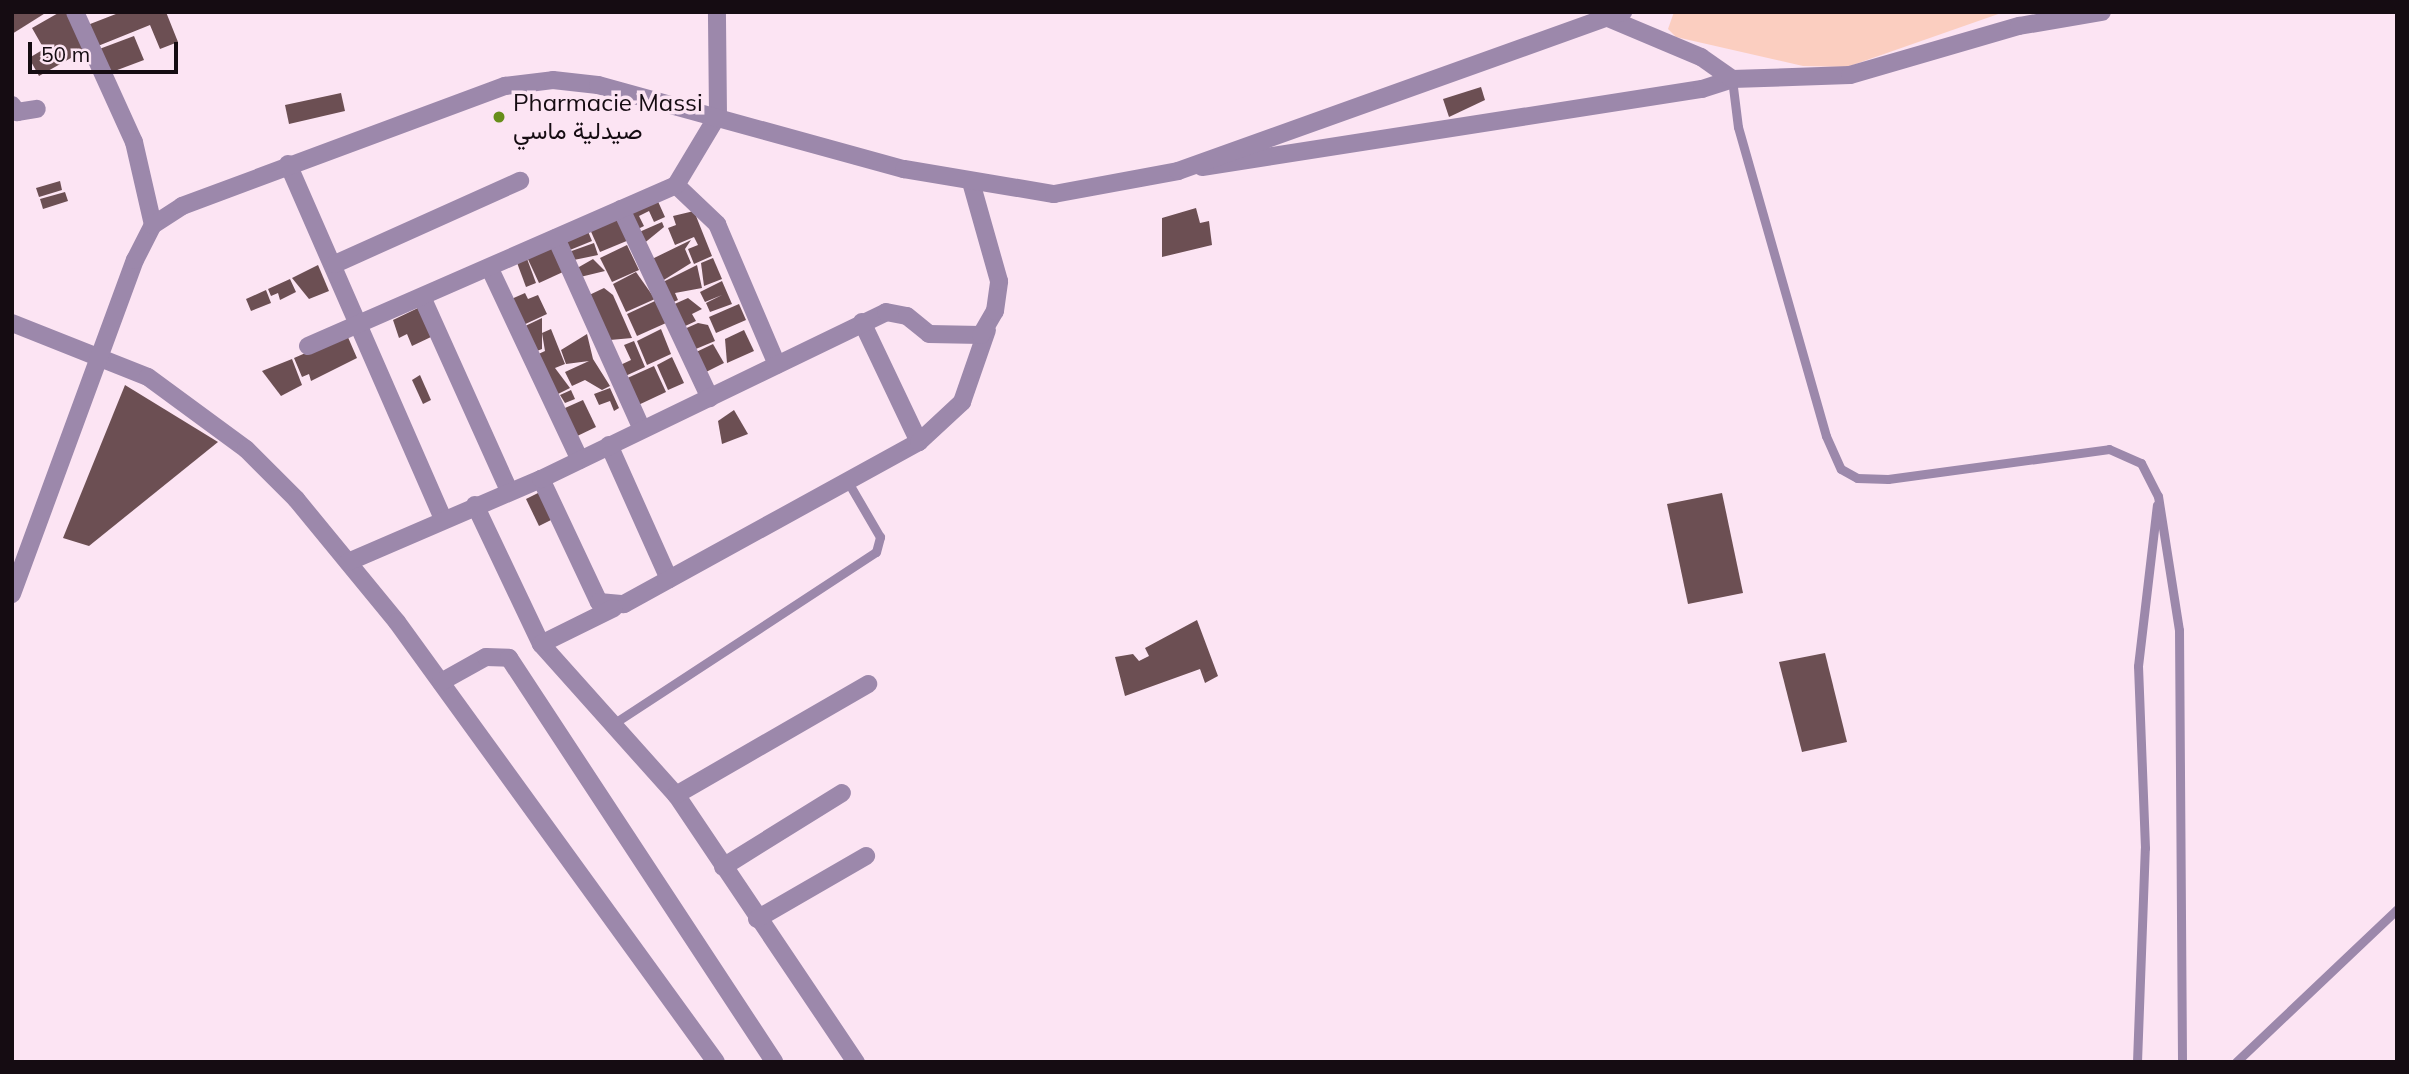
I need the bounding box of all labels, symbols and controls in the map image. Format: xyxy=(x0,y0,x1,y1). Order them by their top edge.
scale bar xyxy=(32,28,182,72)
text: 50 m xyxy=(41,41,90,67)
place label: Pharmacie Massi صيدلية ماسي xyxy=(513,89,703,145)
marker: Pharmacie Massi صيدلية ماسي xyxy=(491,109,507,125)

